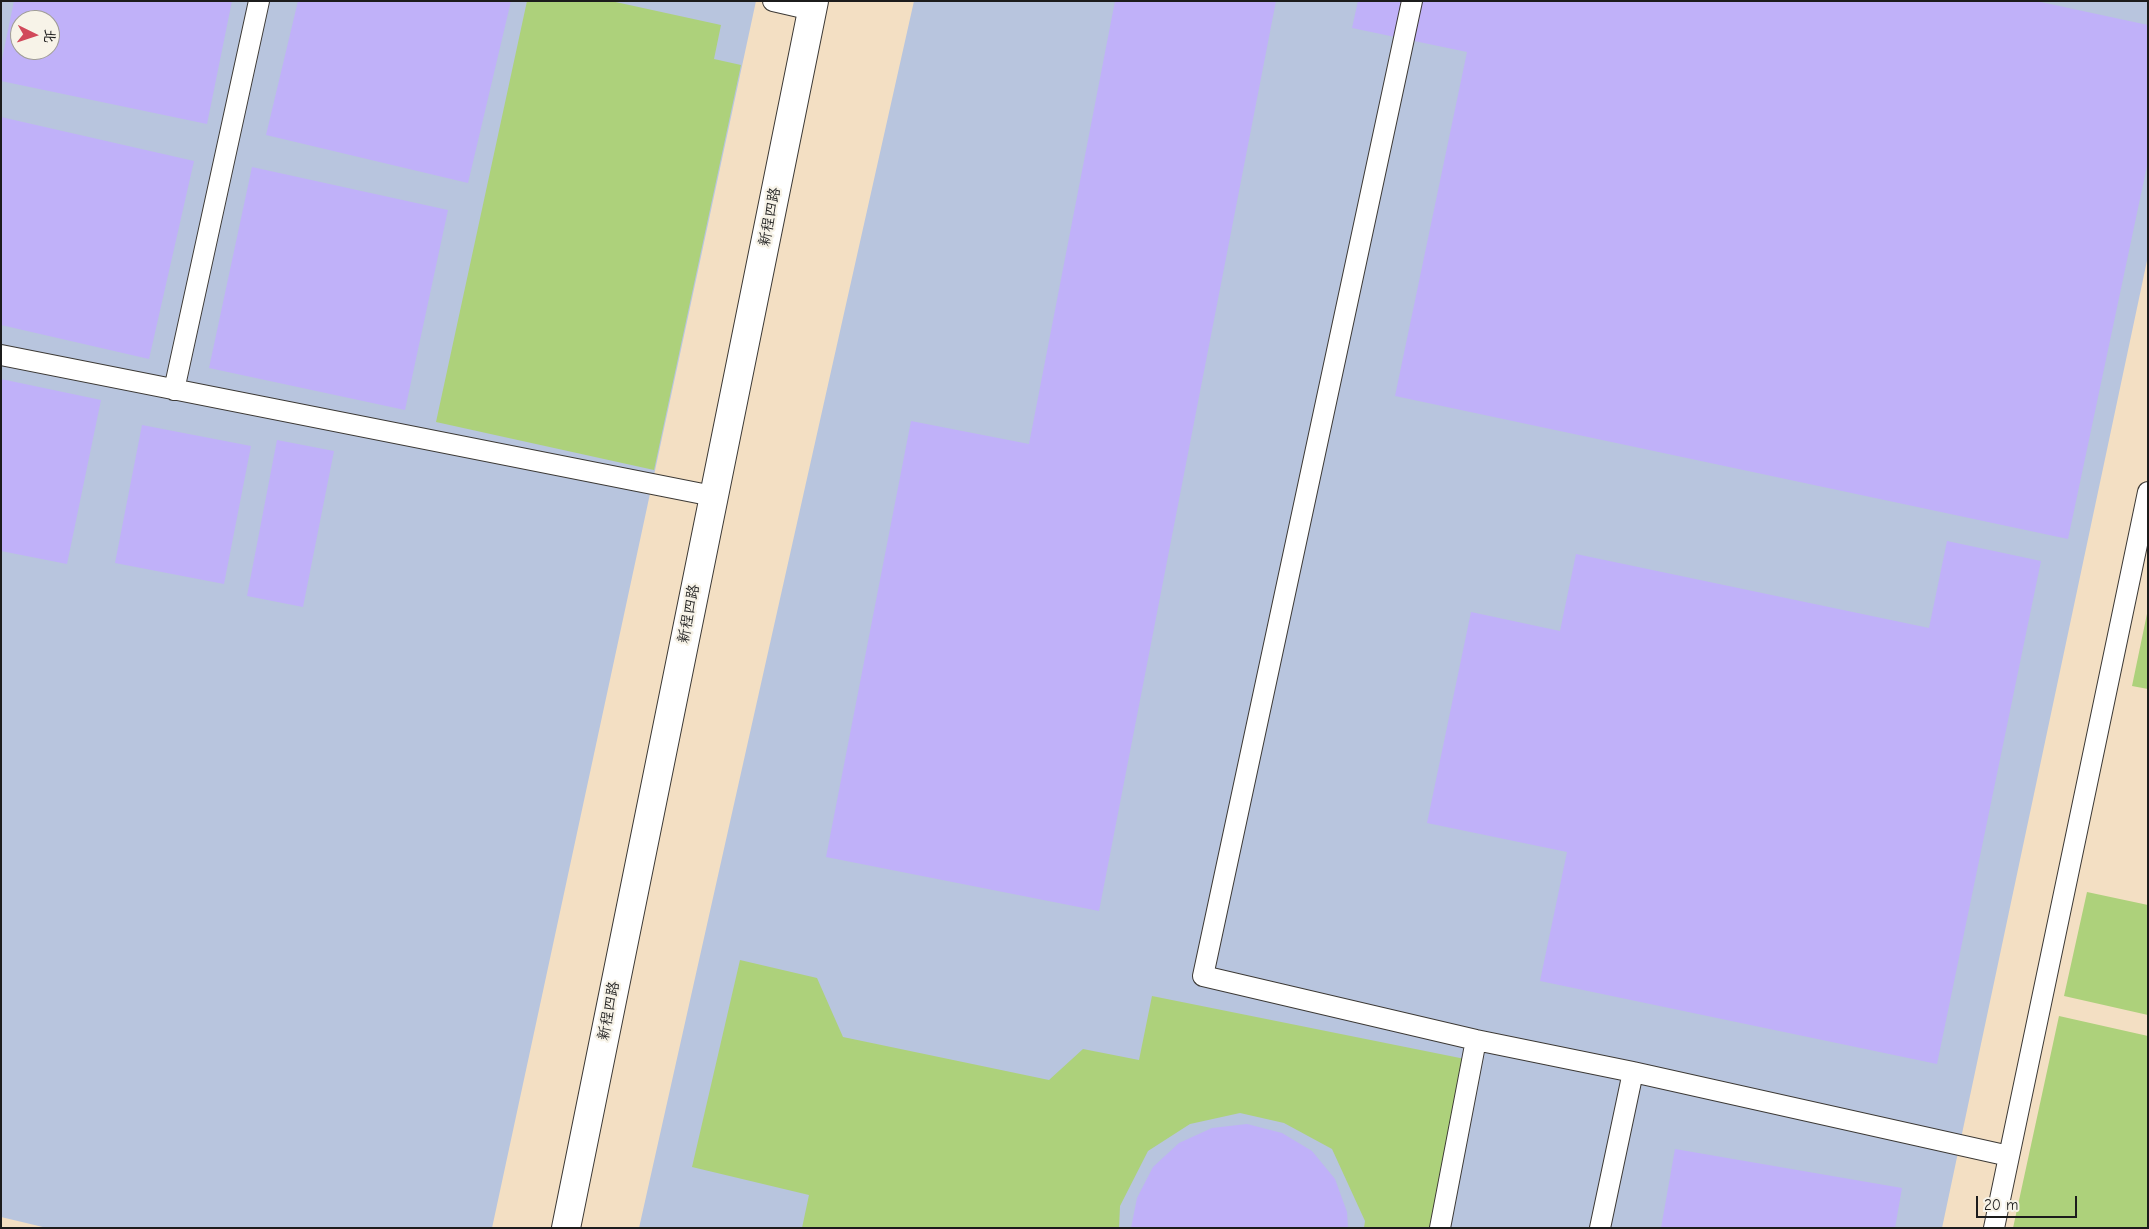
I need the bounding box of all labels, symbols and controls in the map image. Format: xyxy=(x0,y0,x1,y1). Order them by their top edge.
north arrow xyxy=(10,10,60,60)
text: 北 xyxy=(40,28,58,44)
street label: 新程四路 xyxy=(755,186,785,248)
street label: 新程四路 xyxy=(674,583,704,645)
street label: 新程四路 xyxy=(594,980,624,1042)
scale bar xyxy=(1979,1186,2080,1218)
text: 20 m xyxy=(1984,1196,2018,1214)

